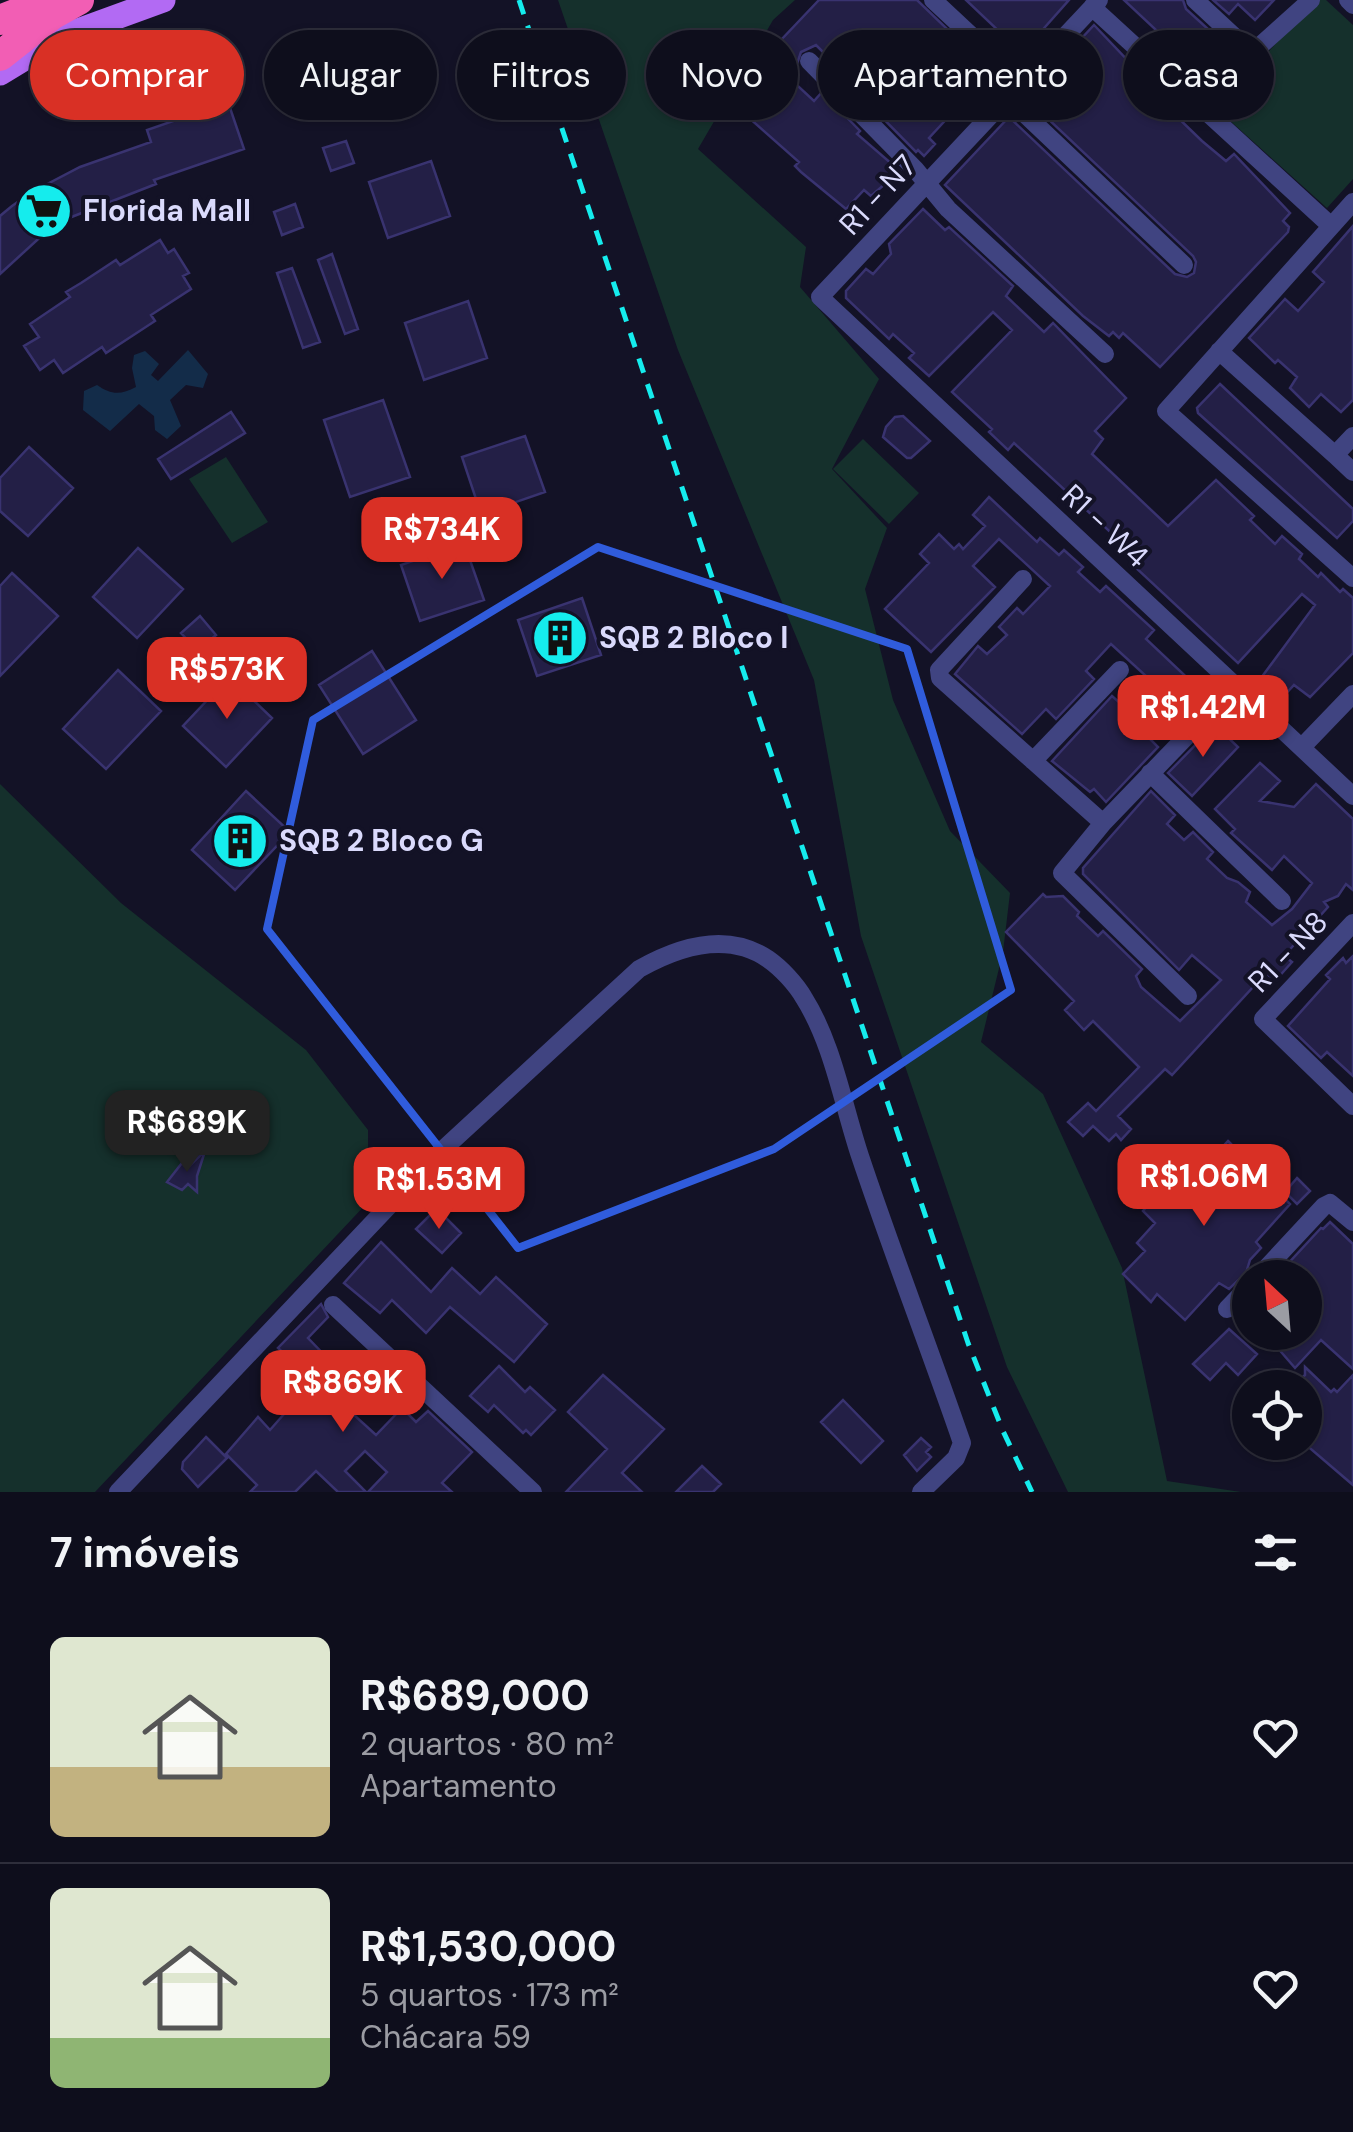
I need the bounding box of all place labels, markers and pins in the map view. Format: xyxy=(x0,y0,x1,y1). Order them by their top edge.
supermarket icon: Florida Mall xyxy=(14,181,74,241)
place label: Florida Mall xyxy=(83,191,251,230)
pin: R$734K xyxy=(361,497,523,582)
building icon: SQB 2 Bloco I xyxy=(530,608,590,668)
place label: SQB 2 Bloco I xyxy=(599,618,788,657)
pin: R$573K xyxy=(146,637,308,722)
pin: R$1.42M xyxy=(1111,675,1295,760)
building icon: SQB 2 Bloco G xyxy=(210,811,270,871)
place label: SQB 2 Bloco G xyxy=(279,821,484,860)
pin: R$689K xyxy=(106,1090,268,1175)
pin: R$1.06M xyxy=(1112,1144,1296,1229)
pin: R$1.53M xyxy=(347,1147,531,1232)
pin: R$869K xyxy=(262,1350,424,1435)

